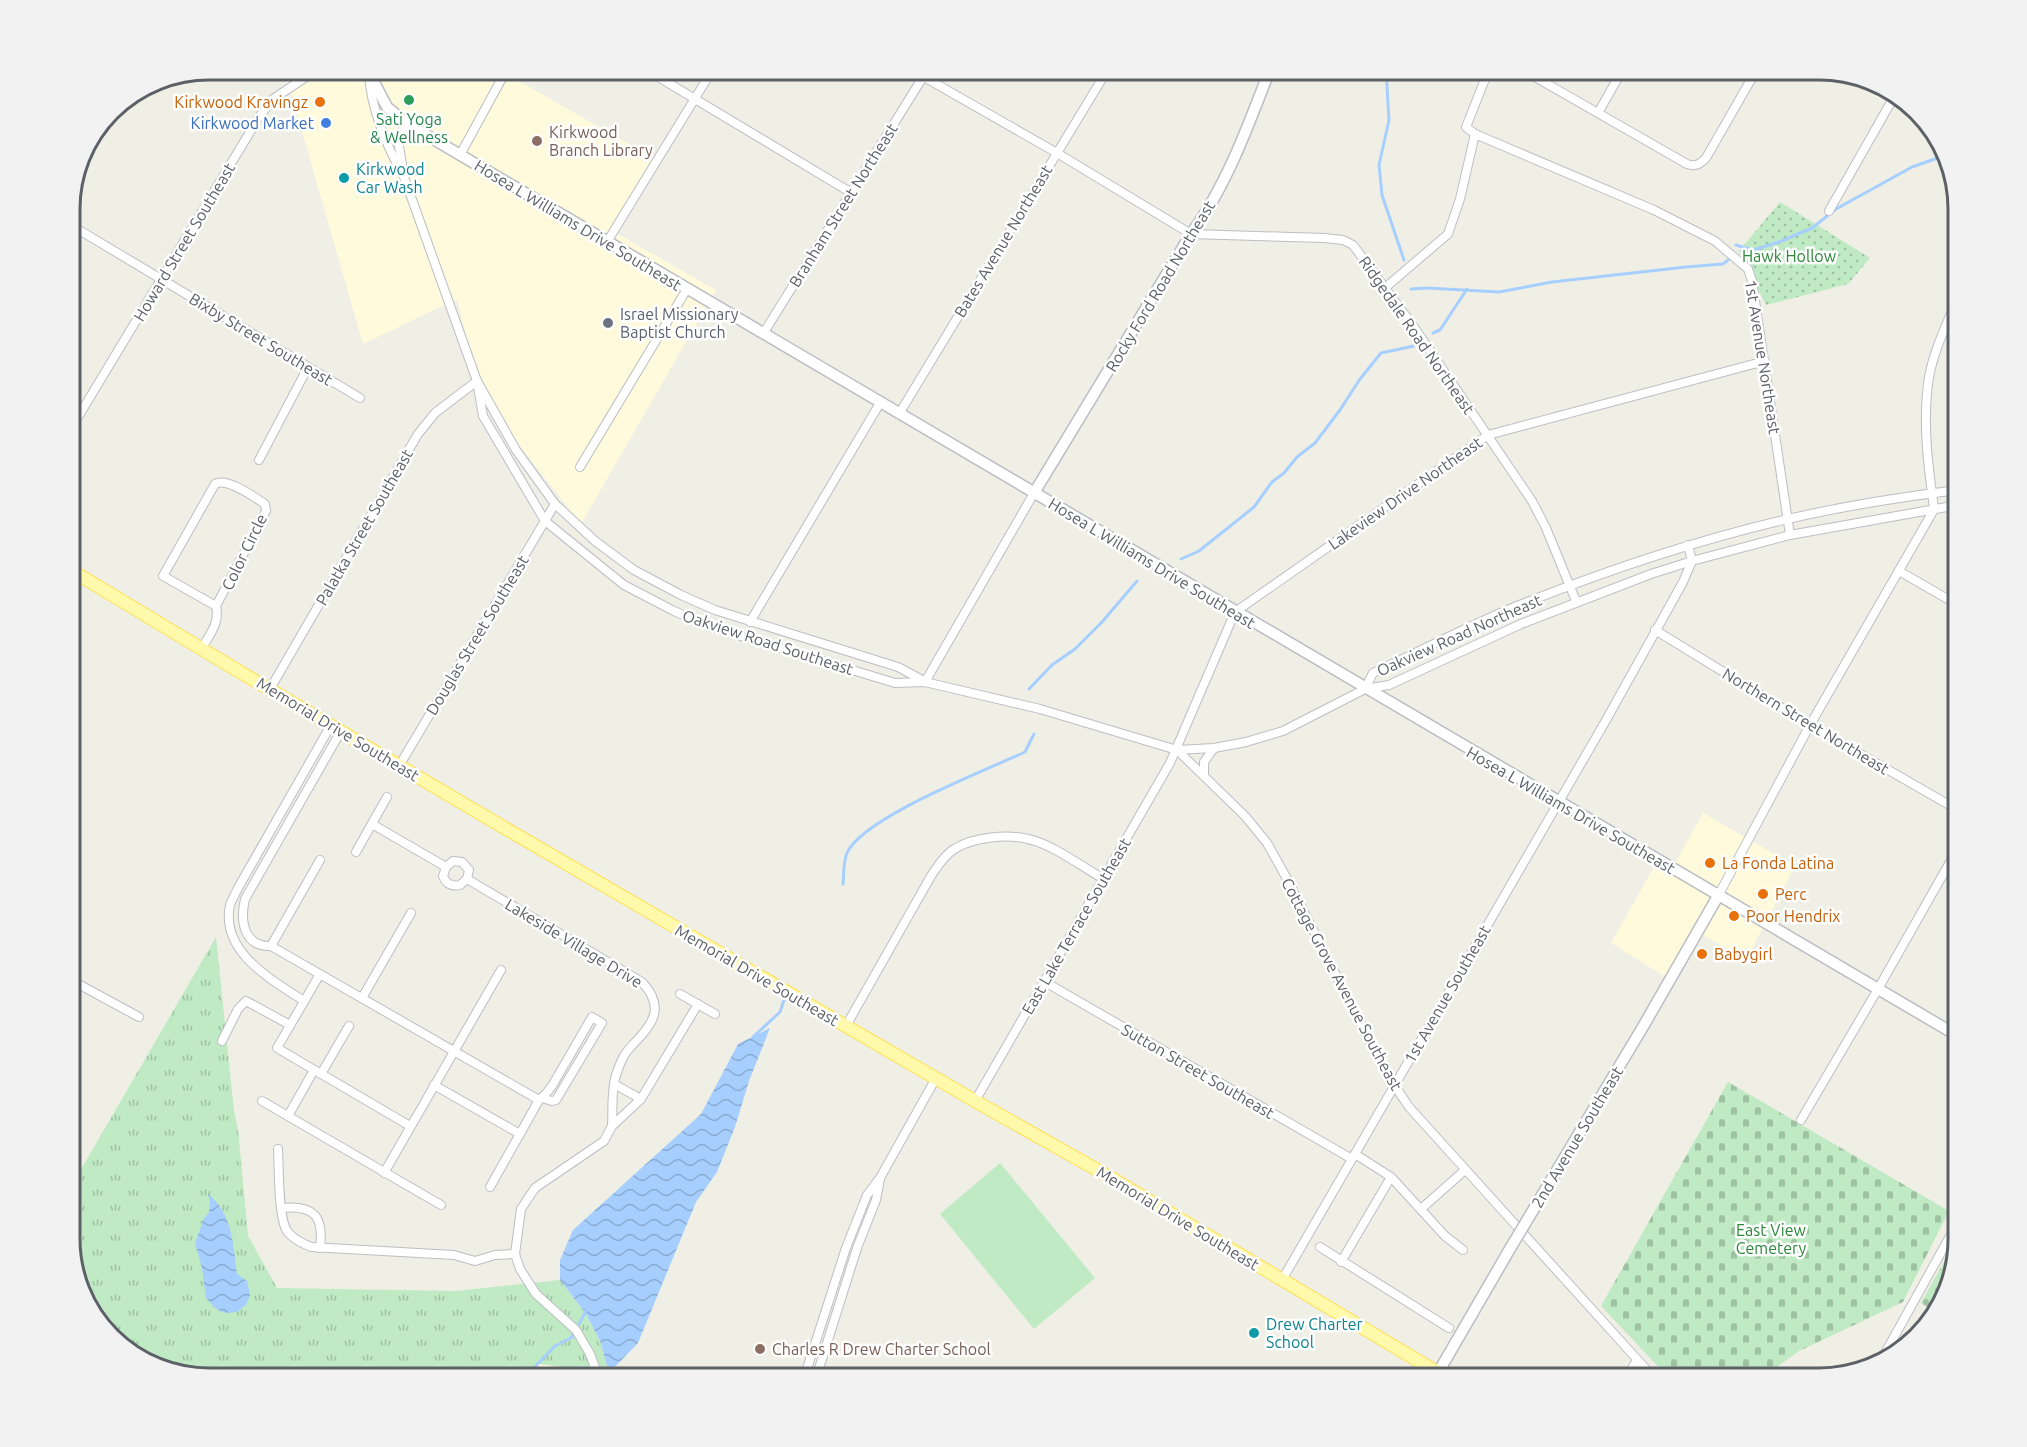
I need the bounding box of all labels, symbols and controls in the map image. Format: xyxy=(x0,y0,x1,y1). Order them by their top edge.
place label: Kirkwood Kravingz xyxy=(174,93,308,111)
marker: Sati Yoga & Wellness xyxy=(402,93,416,107)
marker: Kirkwood Kravingz xyxy=(313,95,327,109)
place label: Sati Yoga & Wellness xyxy=(370,110,448,146)
place label: Kirkwood Market xyxy=(191,114,315,132)
marker: Kirkwood Market xyxy=(319,116,333,130)
street label: Branham Street Northeast xyxy=(785,119,901,290)
place label: Kirkwood Branch Library xyxy=(549,123,653,159)
marker: Kirkwood Branch Library xyxy=(530,134,544,148)
street label: Hosea L Williams Drive Southeast xyxy=(471,156,685,294)
street label: Howard Street Southeast xyxy=(130,159,239,324)
place label: Kirkwood Car Wash xyxy=(356,160,425,196)
street label: Bates Avenue Northeast xyxy=(950,161,1056,320)
marker: Kirkwood Car Wash xyxy=(337,171,351,185)
street label: Rocky Ford Road Northeast xyxy=(1102,197,1219,375)
park label: Hawk Hollow xyxy=(1742,247,1837,265)
street label: Ridgedale Road Northeast xyxy=(1356,253,1479,418)
street label: 1st Avenue Northeast xyxy=(1742,279,1784,436)
street label: Bixby Street Southeast xyxy=(186,289,336,389)
place label: Israel Missionary Baptist Church xyxy=(620,305,739,341)
marker: Israel Missionary Baptist Church xyxy=(601,316,615,330)
street label: Lakeview Drive Northeast xyxy=(1325,433,1486,553)
street label: Palatka Street Southeast xyxy=(312,445,416,608)
street label: Hosea L Williams Drive Southeast xyxy=(1045,494,1259,632)
street label: Color Circle xyxy=(218,511,270,593)
street label: Douglas Street Southeast xyxy=(422,551,532,718)
street label: Oakview Road Northeast xyxy=(1374,590,1545,680)
street label: Oakview Road Southeast xyxy=(680,606,856,678)
street label: Northern Street Northeast xyxy=(1720,664,1893,778)
street label: Memorial Drive Southeast xyxy=(254,673,423,785)
street label: Hosea L Williams Drive Southeast xyxy=(1463,743,1679,878)
street label: East Lake Terrace Southeast xyxy=(1018,834,1134,1017)
place label: La Fonda Latina xyxy=(1722,854,1834,872)
marker: La Fonda Latina xyxy=(1703,856,1717,870)
street label: Cottage Grove Avenue Southeast xyxy=(1278,875,1406,1094)
place label: Perc xyxy=(1775,885,1807,903)
marker: Perc xyxy=(1756,887,1770,901)
street label: Lakeside Village Drive xyxy=(502,895,646,991)
place label: Poor Hendrix xyxy=(1746,907,1840,925)
marker: Poor Hendrix xyxy=(1727,909,1741,923)
street label: Memorial Drive Southeast xyxy=(672,921,843,1030)
street label: 1st Avenue Southeast xyxy=(1400,921,1494,1066)
place label: Babygirl xyxy=(1714,945,1773,963)
marker: Babygirl xyxy=(1695,947,1709,961)
street label: Sutton Street Southeast xyxy=(1119,1020,1278,1122)
street label: 2nd Avenue Southeast xyxy=(1528,1063,1627,1211)
street label: Memorial Drive Southeast xyxy=(1094,1162,1263,1274)
park label: East View Cemetery xyxy=(1736,1221,1807,1257)
place label: Drew Charter School xyxy=(1266,1315,1363,1351)
marker: Drew Charter School xyxy=(1247,1326,1261,1340)
place label: Charles R Drew Charter School xyxy=(772,1340,991,1358)
marker: Charles R Drew Charter School xyxy=(753,1342,767,1356)

